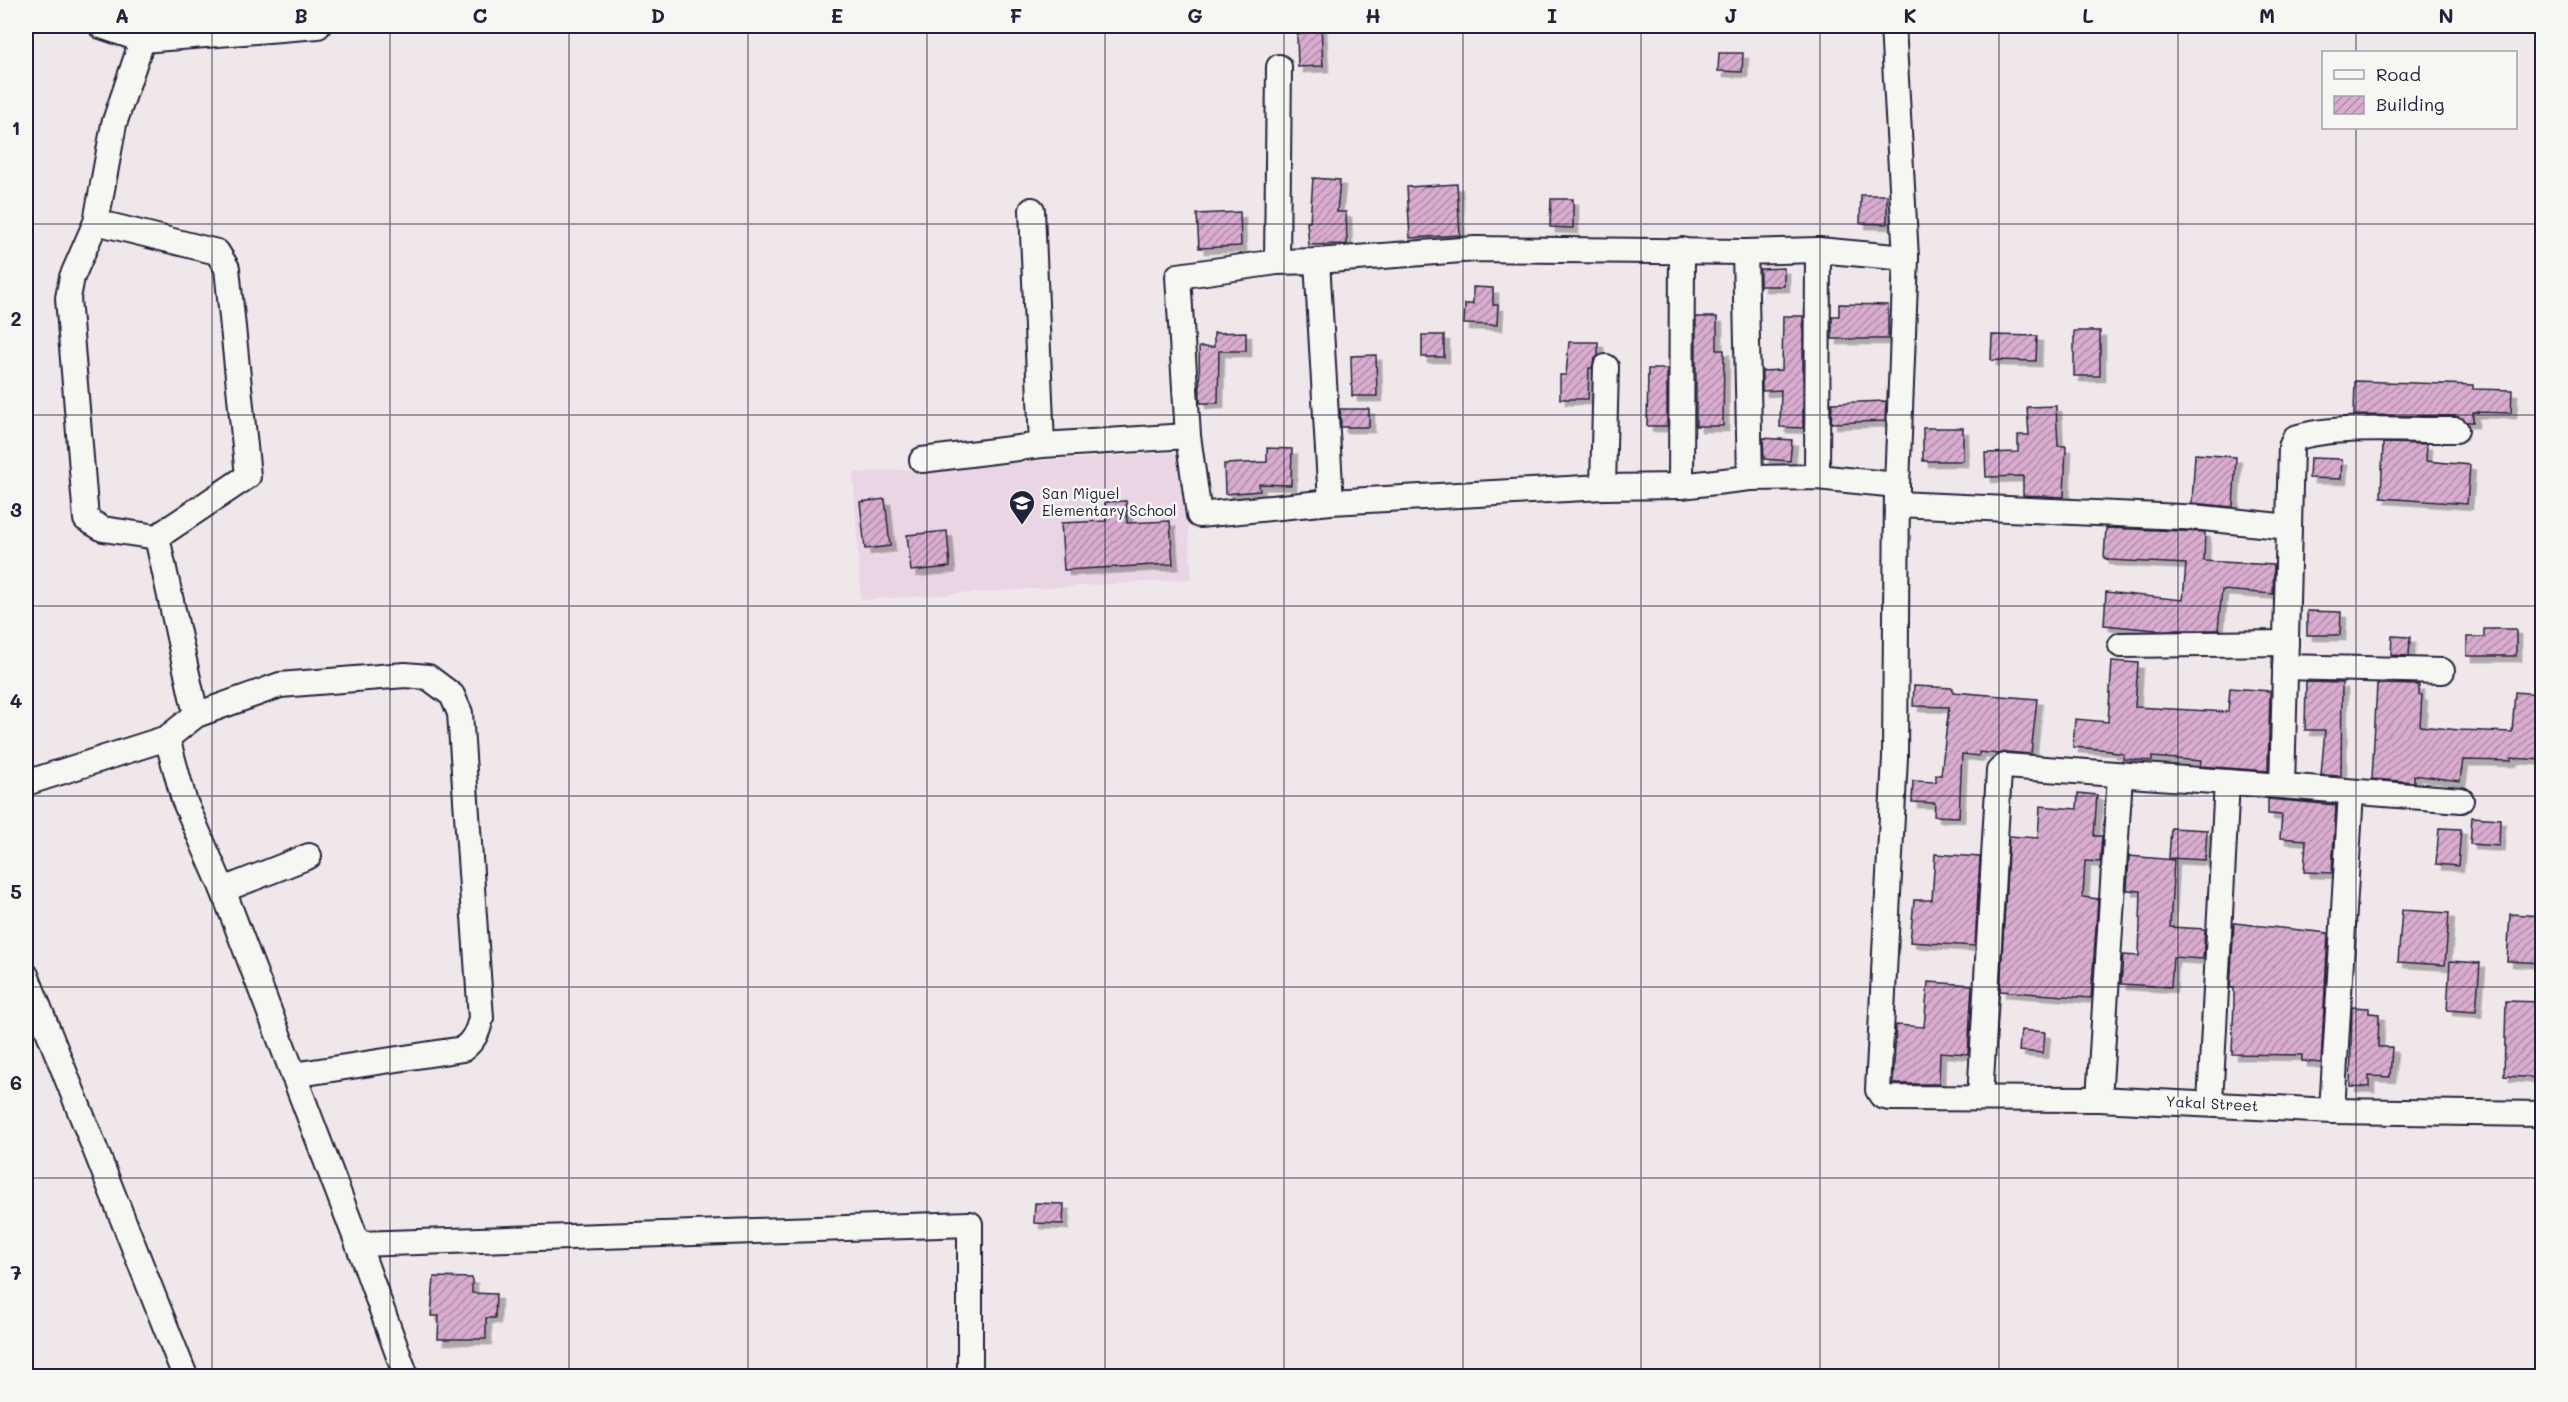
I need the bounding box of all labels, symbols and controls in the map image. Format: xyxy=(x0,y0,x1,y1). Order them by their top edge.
text: A xyxy=(115,2,129,28)
text: B xyxy=(294,2,308,28)
text: C xyxy=(473,2,488,28)
text: D xyxy=(651,2,665,28)
text: E xyxy=(831,2,843,28)
text: F xyxy=(1010,2,1023,28)
text: G xyxy=(1187,2,1203,28)
text: H xyxy=(1365,2,1381,28)
text: I xyxy=(1547,2,1557,28)
text: J xyxy=(1724,2,1738,28)
text: K xyxy=(1903,2,1917,28)
text: L xyxy=(2082,2,2094,28)
text: M xyxy=(2259,2,2275,28)
text: N xyxy=(2438,2,2454,28)
legend xyxy=(2322,51,2517,129)
text: Road xyxy=(2376,62,2421,86)
text: Building xyxy=(2376,92,2444,116)
text: 1 xyxy=(12,114,20,140)
text: 2 xyxy=(10,305,22,331)
place label: San Miguel Elementary School xyxy=(1042,483,1177,520)
school or university icon: San Miguel Elementary School xyxy=(1007,488,1037,526)
text: 3 xyxy=(10,496,22,522)
text: 4 xyxy=(10,687,23,713)
text: 5 xyxy=(10,878,22,904)
text: 6 xyxy=(10,1069,22,1095)
street label: Yakal Street xyxy=(2165,1091,2259,1115)
text: 7 xyxy=(10,1259,22,1285)

